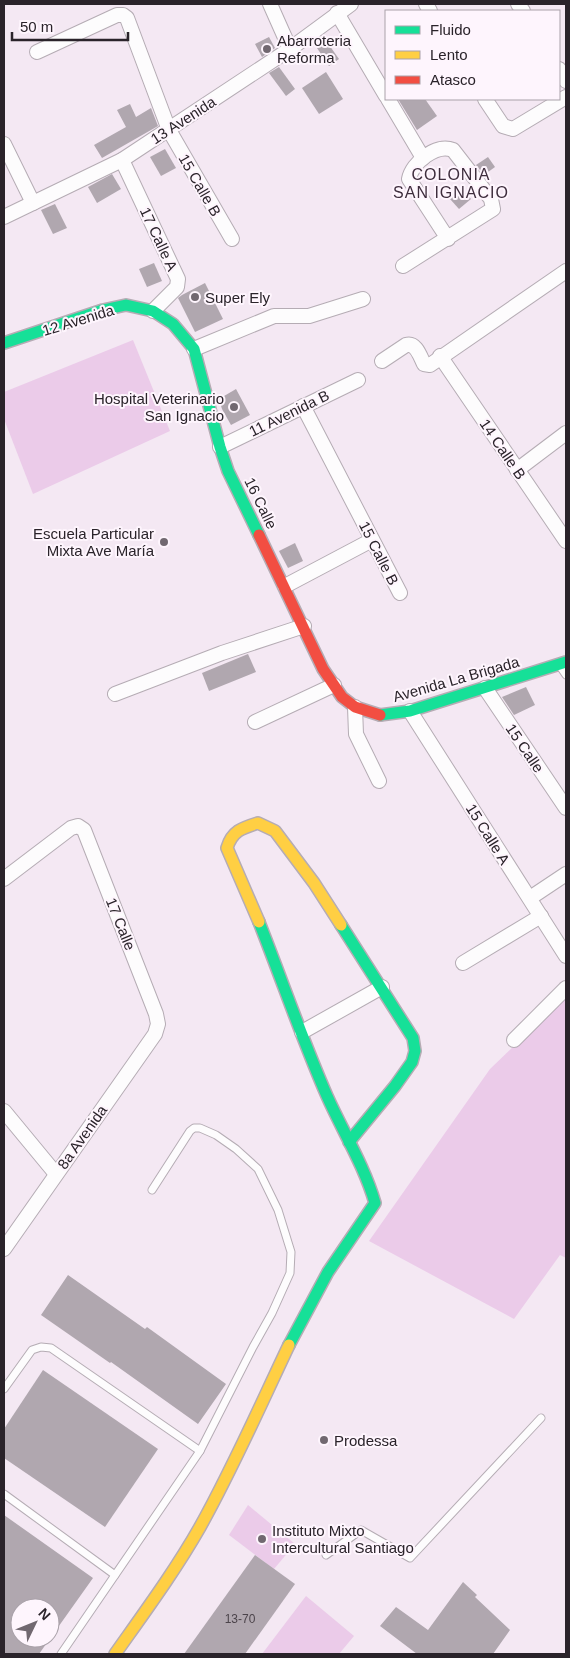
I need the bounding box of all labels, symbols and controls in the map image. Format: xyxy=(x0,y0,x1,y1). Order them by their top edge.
scale bar xyxy=(12,10,129,42)
legend xyxy=(385,10,560,100)
text: 50 m xyxy=(20,18,53,35)
text: Fluido xyxy=(430,21,471,38)
place label: Abarroteria Reforma xyxy=(277,32,352,66)
marker: Abarroteria Reforma xyxy=(261,43,273,55)
text: Lento xyxy=(430,46,468,63)
text: Atasco xyxy=(430,71,476,88)
street label: 13 Avenida xyxy=(147,92,219,147)
street label: 15 Calle B xyxy=(175,151,225,219)
district label: COLONIA SAN IGNACIO xyxy=(393,166,509,201)
street label: 17 Calle A xyxy=(137,204,181,274)
place label: Super Ely xyxy=(205,289,271,306)
marker: Super Ely xyxy=(189,291,201,303)
street label: 12 Avenida xyxy=(40,301,116,339)
street label: 11 Avenida B xyxy=(246,386,332,440)
place label: Hospital Veterinario San Ignacio xyxy=(94,390,224,424)
marker: Hospital Veterinario San Ignacio xyxy=(228,401,240,413)
street label: 14 Calle B xyxy=(477,416,529,482)
street label: 16 Calle xyxy=(241,475,281,531)
street label: 15 Calle B xyxy=(356,518,402,588)
place label: Escuela Particular Mixta Ave María xyxy=(33,525,155,559)
marker: Escuela Particular Mixta Ave María xyxy=(158,536,170,548)
street label: Avenida La Brigada xyxy=(391,653,522,705)
street label: 15 Calle xyxy=(503,720,547,776)
street label: 15 Calle A xyxy=(463,800,513,868)
street label: 17 Calle xyxy=(103,895,139,953)
street label: 8a Avenida xyxy=(54,1101,111,1172)
place label: Prodessa xyxy=(334,1432,398,1449)
marker: Prodessa xyxy=(318,1434,330,1446)
place label: Instituto Mixto Intercultural Santiago xyxy=(272,1522,414,1556)
marker: Instituto Mixto Intercultural Santiago xyxy=(256,1533,268,1545)
north arrow xyxy=(10,1598,60,1648)
text: N xyxy=(35,1605,54,1623)
house number: 13-70 xyxy=(225,1612,256,1626)

